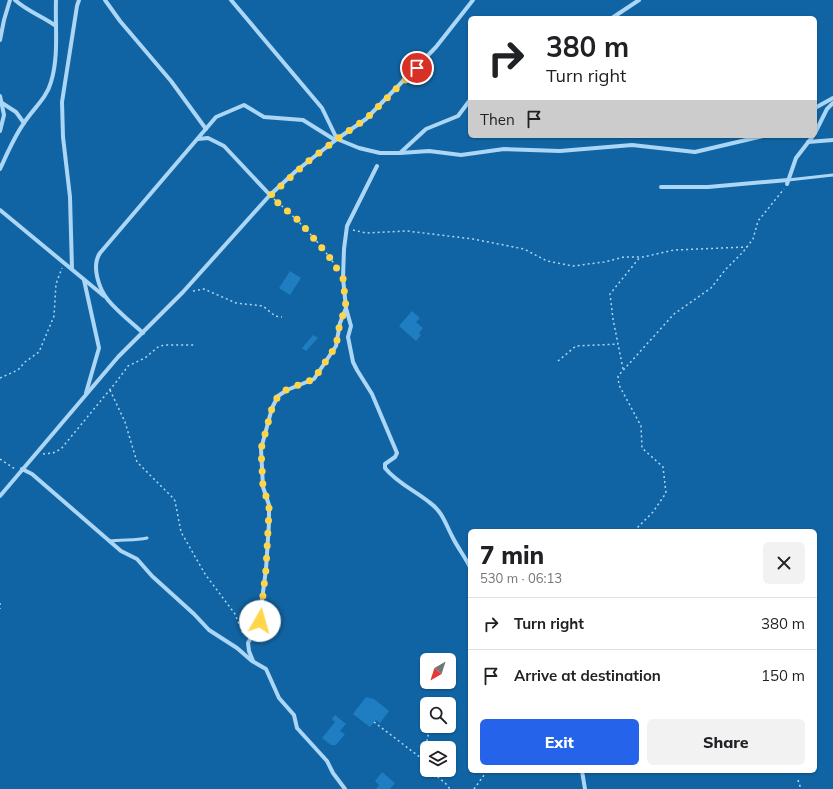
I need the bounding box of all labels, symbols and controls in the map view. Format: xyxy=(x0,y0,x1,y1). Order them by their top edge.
text: 380 m xyxy=(546,29,629,64)
icon: right xyxy=(480,32,532,84)
pin xyxy=(400,51,434,85)
icon: arrive xyxy=(406,57,428,79)
text: Turn right xyxy=(546,64,626,87)
icon: arrive xyxy=(523,108,545,130)
text: Then xyxy=(480,110,515,129)
text: 7 min xyxy=(480,540,544,570)
button: close xyxy=(763,542,805,584)
text: 530 m · 06:13 xyxy=(480,570,562,586)
position arrow xyxy=(239,600,281,642)
icon: right xyxy=(480,613,502,635)
text: Turn right xyxy=(514,614,584,633)
text: 380 m xyxy=(761,614,805,633)
north arrow xyxy=(420,653,456,689)
map controls xyxy=(420,653,456,777)
icon: arrive xyxy=(480,665,502,687)
text: Arrive at destination xyxy=(514,666,661,685)
text: 150 m xyxy=(761,666,805,685)
button: search xyxy=(420,697,456,733)
button: Exit xyxy=(480,719,639,765)
button: Share xyxy=(647,719,805,765)
button: layers xyxy=(420,741,456,777)

